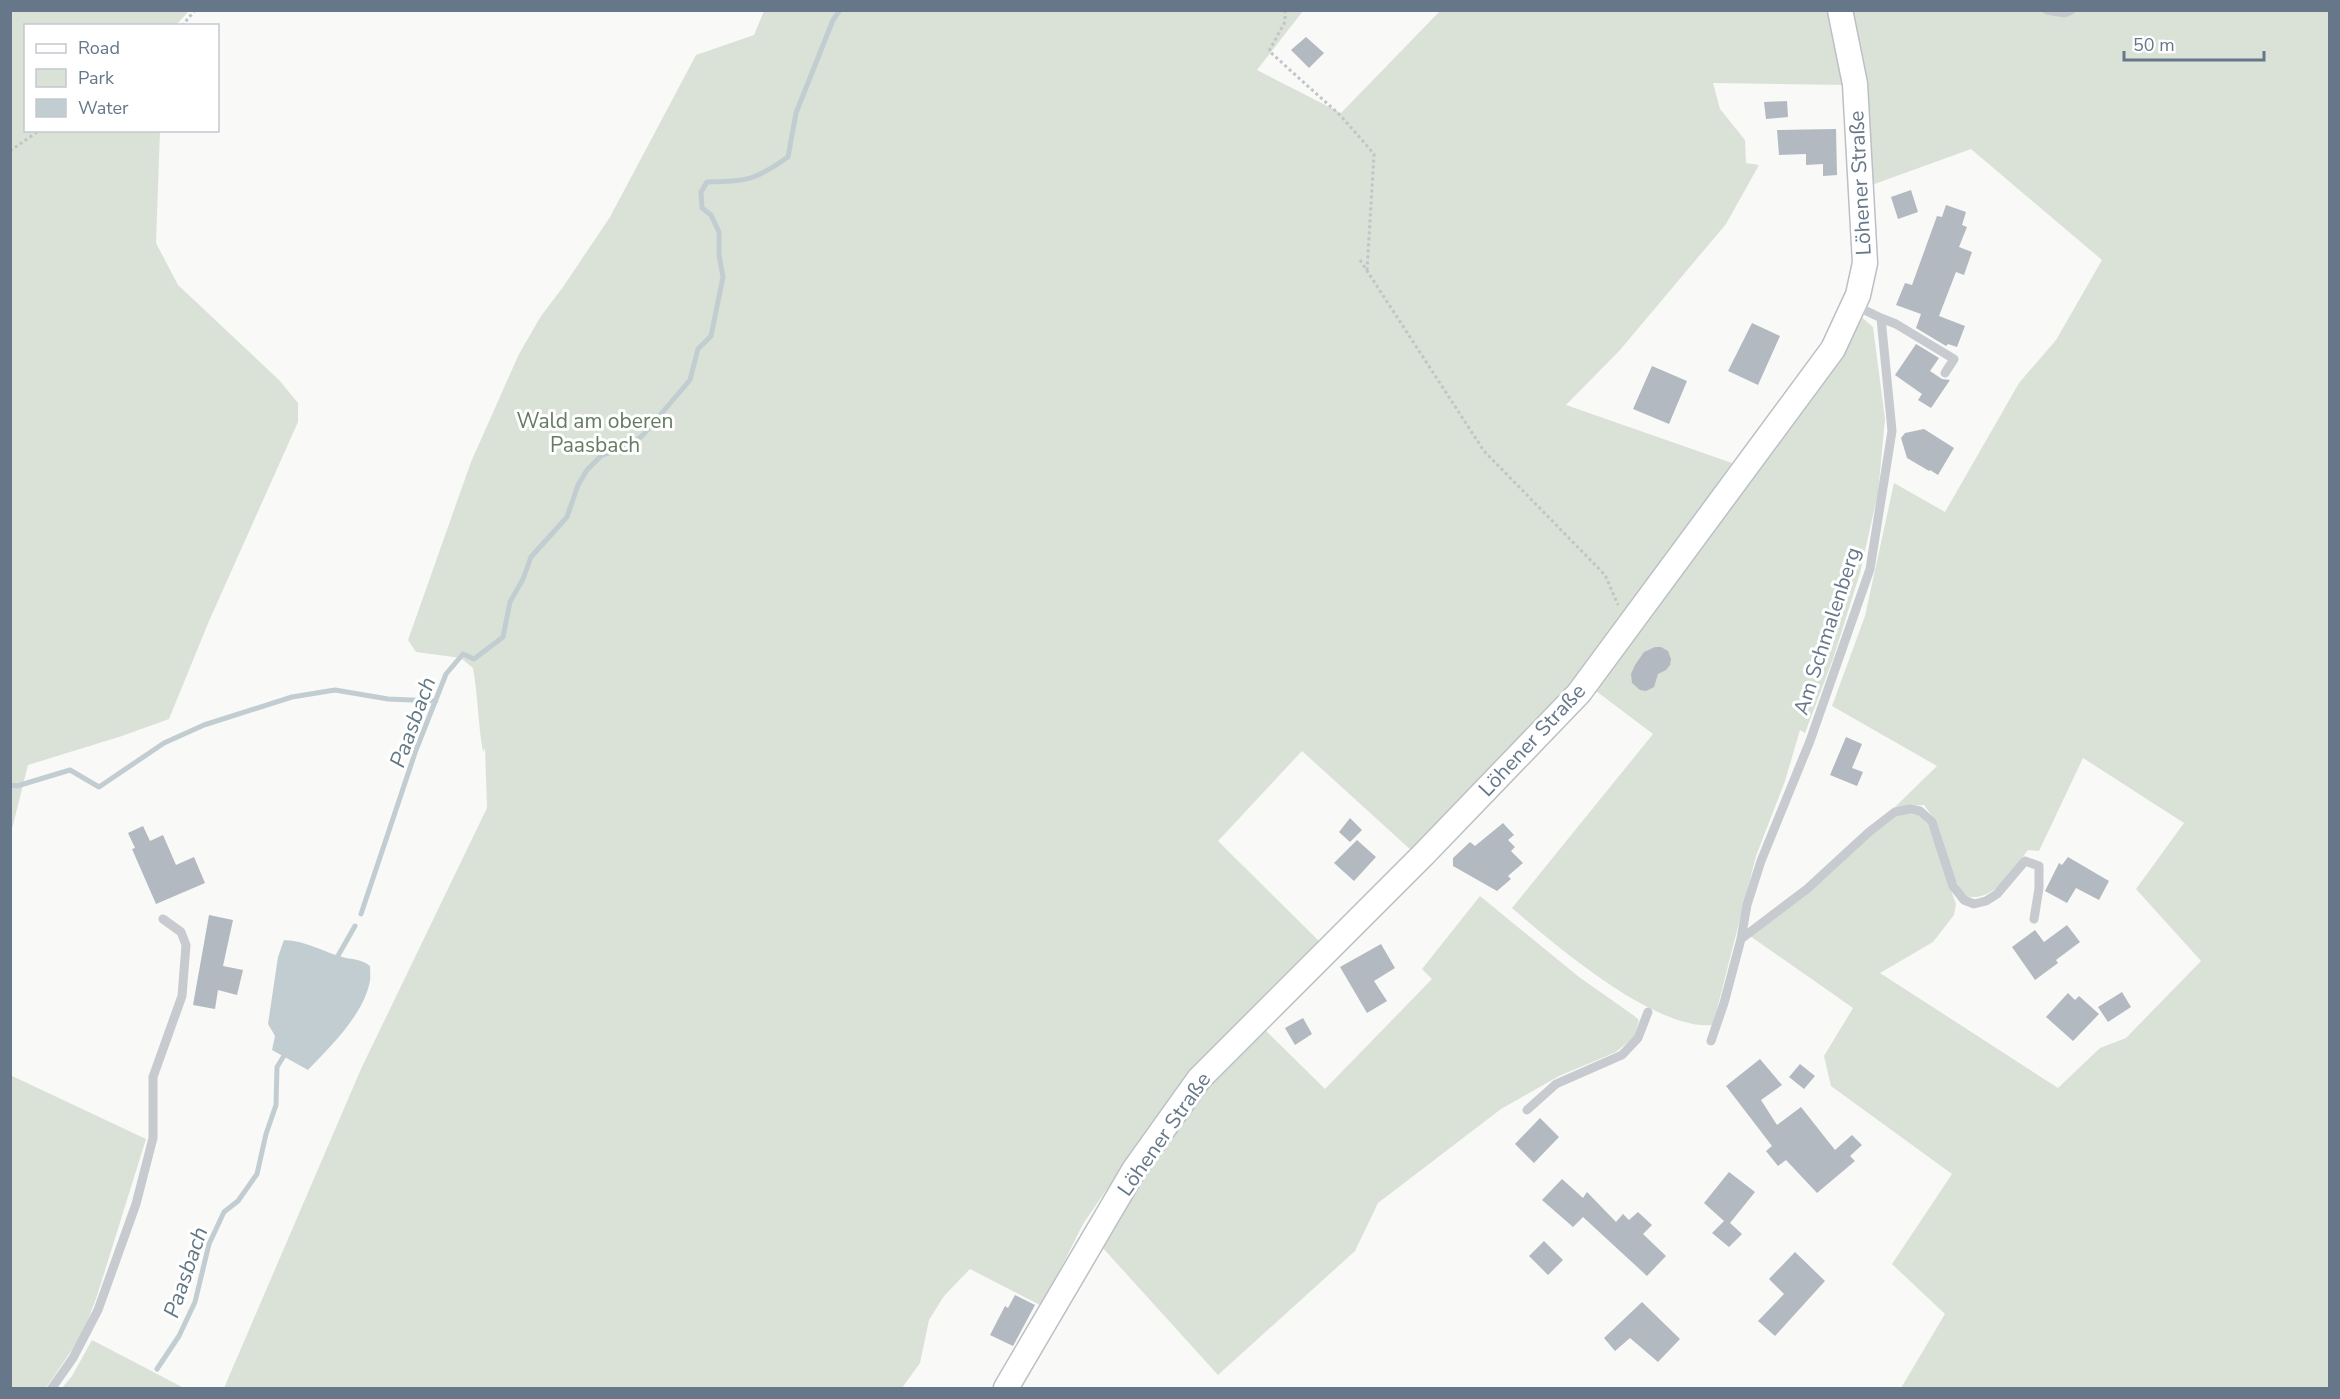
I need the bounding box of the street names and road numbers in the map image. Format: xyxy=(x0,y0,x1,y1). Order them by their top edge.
street label: Löhener Straße xyxy=(1842,110,1878,256)
street label: Am Schmalenberg xyxy=(1787,544,1867,718)
street label: Löhener Straße xyxy=(1472,677,1592,803)
street label: Löhener Straße xyxy=(1111,1067,1217,1201)

